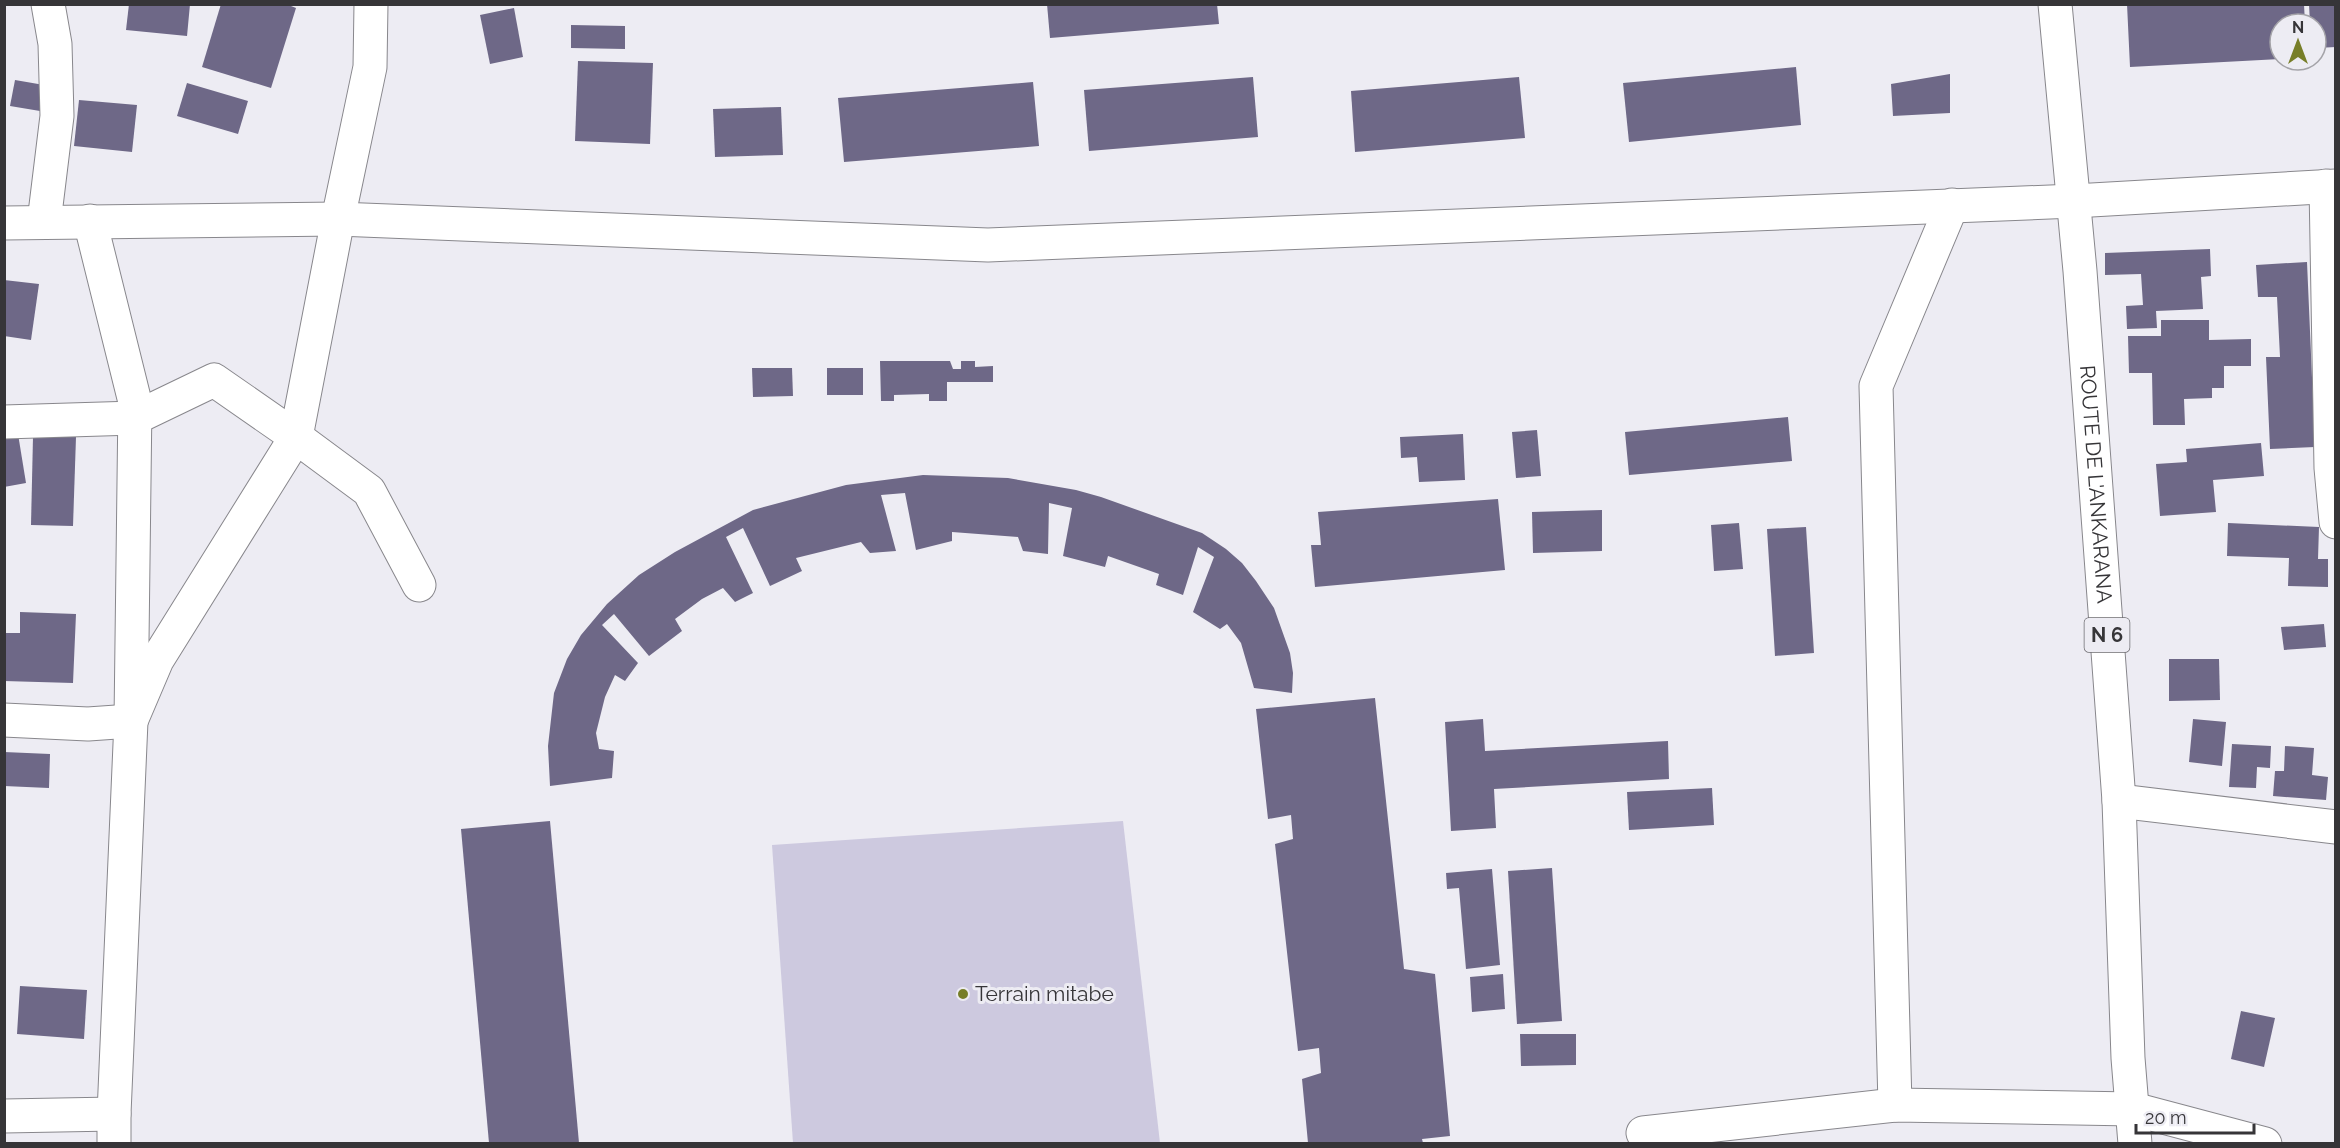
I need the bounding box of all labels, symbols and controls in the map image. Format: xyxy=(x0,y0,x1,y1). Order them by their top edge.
north arrow xyxy=(2268,12,2328,72)
text: N xyxy=(2292,18,2304,37)
street label: ROUTE DE L'ANKARANA xyxy=(2075,364,2117,604)
road number: N 6 xyxy=(2084,618,2130,652)
place label: Terrain mitabe xyxy=(975,981,1114,1006)
marker: Terrain mitabe xyxy=(956,987,970,1001)
scale bar xyxy=(2136,1097,2254,1135)
text: 20 m xyxy=(2145,1107,2187,1128)

